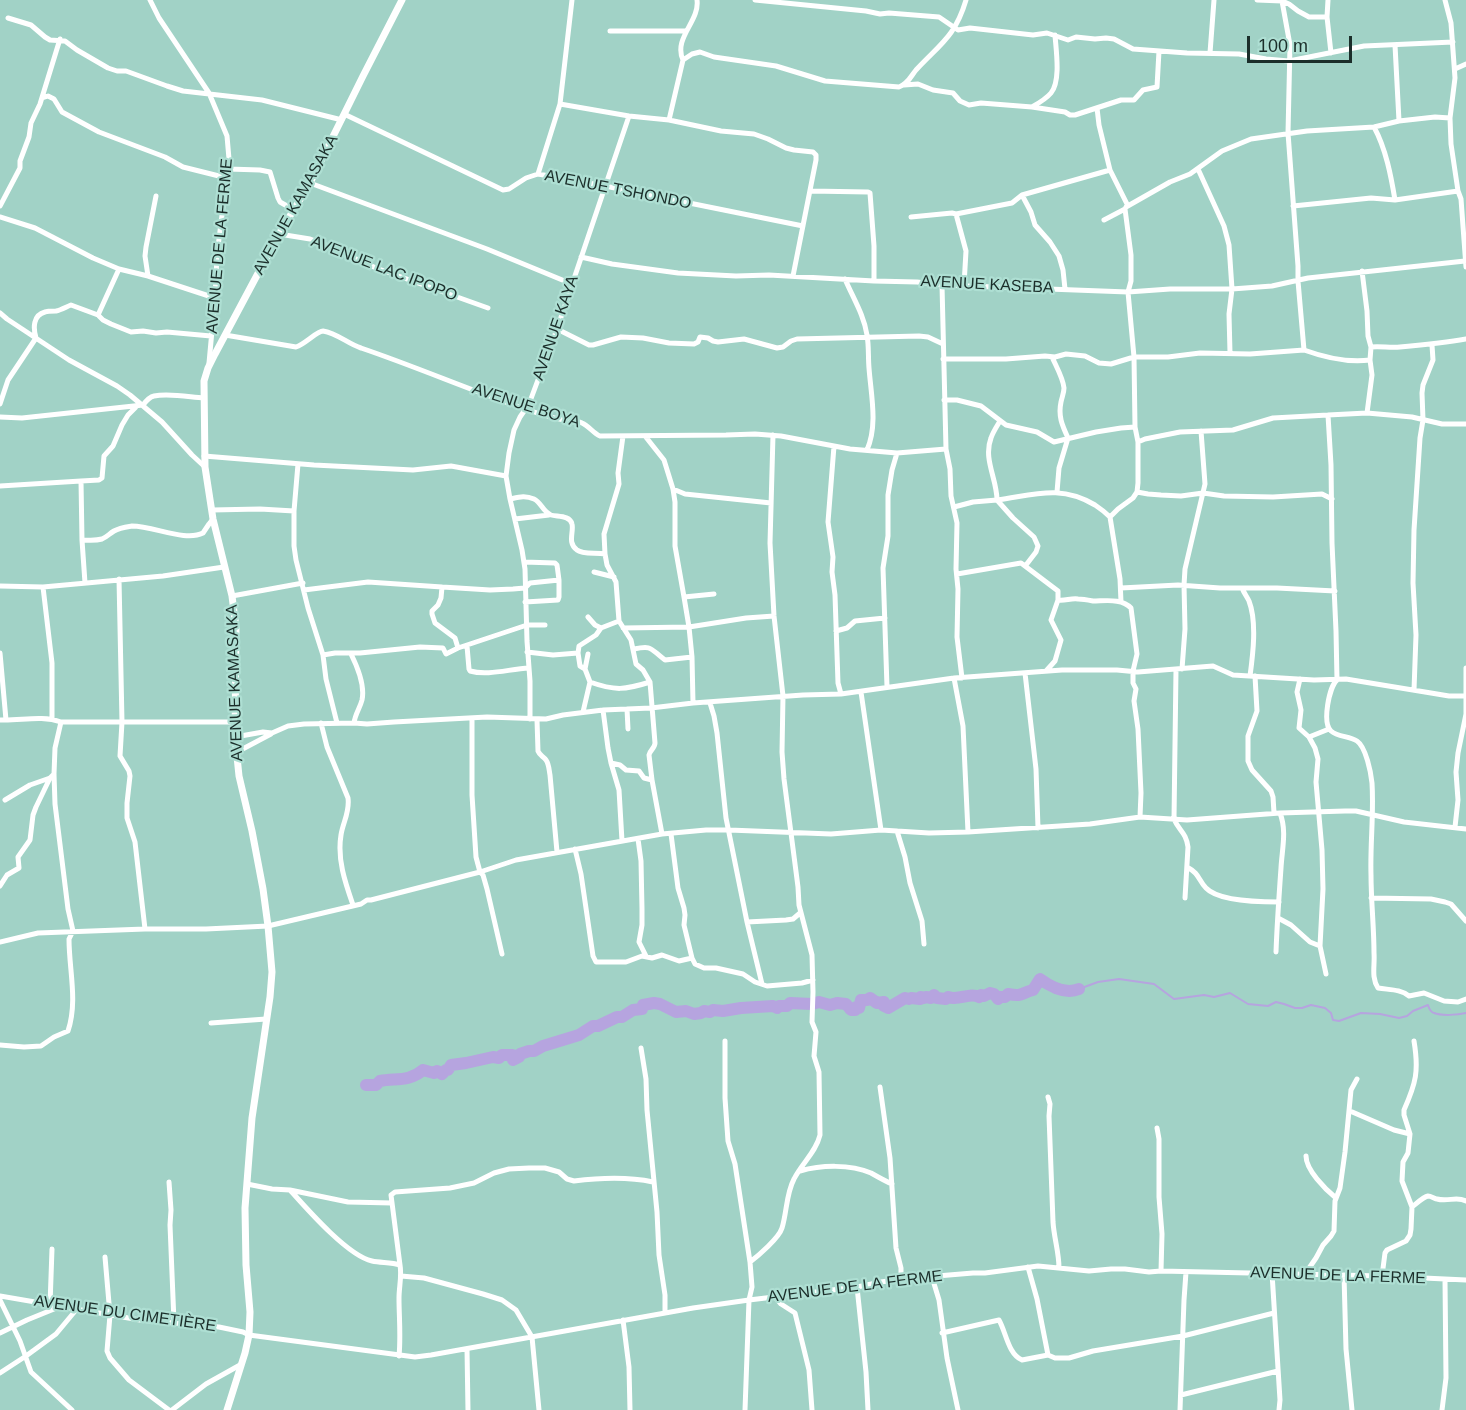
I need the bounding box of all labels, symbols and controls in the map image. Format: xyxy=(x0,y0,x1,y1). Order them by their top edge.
scale bar xyxy=(1250,24,1355,62)
text: 100 m xyxy=(1258,36,1308,56)
street label: AVENUE KAMASAKA xyxy=(250,132,342,278)
street label: AVENUE DE LA FERME xyxy=(203,158,237,334)
street label: AVENUE TSHONDO xyxy=(543,166,693,214)
street label: AVENUE LAC IPOPO xyxy=(308,232,460,306)
street label: AVENUE KASEBA xyxy=(920,272,1054,298)
street label: AVENUE KAYA xyxy=(529,273,583,383)
street label: AVENUE BOYA xyxy=(470,380,582,432)
street label: AVENUE KAMASAKA xyxy=(223,604,247,762)
street label: AVENUE DE LA FERME xyxy=(1250,1263,1426,1289)
street label: AVENUE DE LA FERME xyxy=(767,1267,943,1307)
street label: AVENUE DU CIMETIÈRE xyxy=(33,1292,217,1336)

